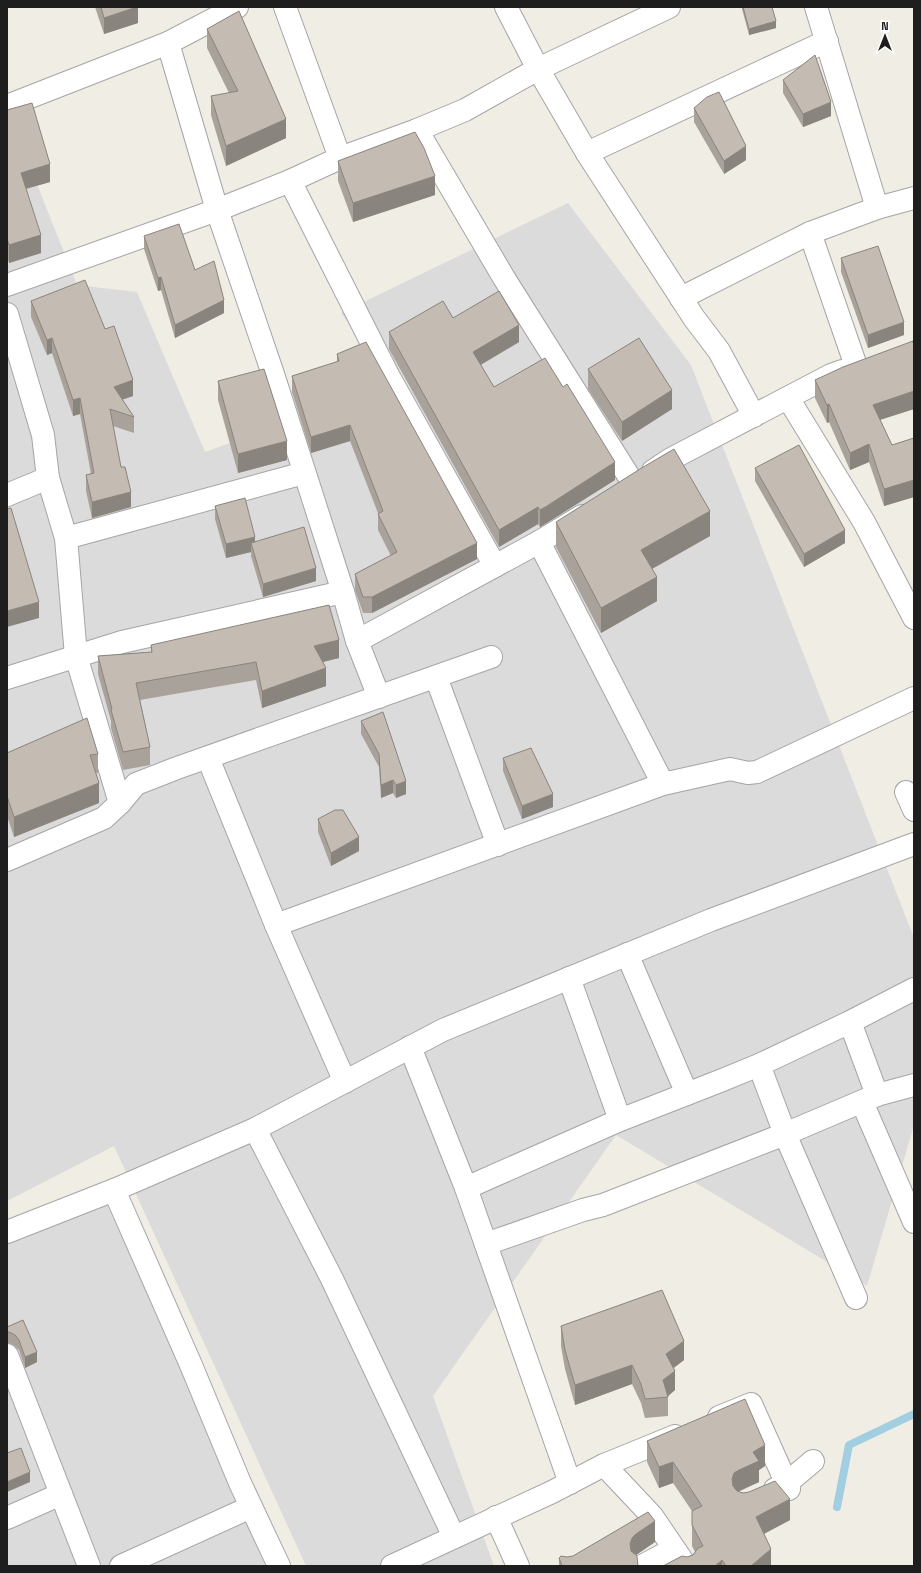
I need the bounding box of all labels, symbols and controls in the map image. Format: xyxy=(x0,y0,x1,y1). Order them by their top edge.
north arrow xyxy=(865,16,905,56)
text: N xyxy=(881,19,889,33)

